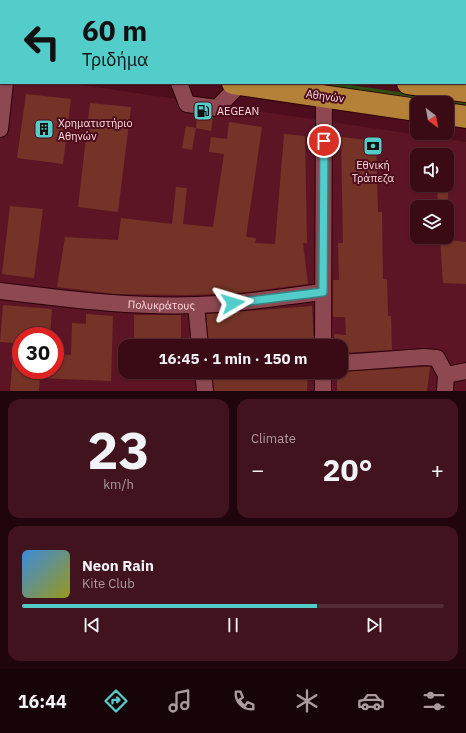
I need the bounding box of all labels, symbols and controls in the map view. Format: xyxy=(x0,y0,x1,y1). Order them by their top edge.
text: 60 m xyxy=(82,12,147,49)
icon: left xyxy=(16,16,68,68)
text: Τριδήμα xyxy=(82,48,149,71)
street label: Αθηνών xyxy=(305,86,345,106)
north arrow xyxy=(410,96,454,140)
map controls xyxy=(410,96,454,244)
fuel station icon: AEGEAN xyxy=(192,100,214,122)
place label: AEGEAN xyxy=(217,104,259,118)
place label: Χρηματιστήριο Αθηνών xyxy=(58,116,133,143)
building icon: Χρηματιστήριο Αθηνών xyxy=(33,118,55,140)
pin xyxy=(307,124,341,158)
icon: arrive xyxy=(313,130,335,152)
bank icon: Εθνική Τράπεζα xyxy=(362,135,384,157)
button: sound xyxy=(410,148,454,192)
place label: Εθνική Τράπεζα xyxy=(352,158,394,185)
button: layers xyxy=(410,200,454,244)
position arrow xyxy=(212,282,254,324)
street label: Πολυκράτους xyxy=(127,297,195,312)
speed limit sign: 30 xyxy=(12,327,64,379)
text: 16:45 · 1 min · 150 m xyxy=(159,349,307,368)
text: 23 xyxy=(87,416,150,483)
text: Climate xyxy=(251,430,296,447)
text: 20° xyxy=(322,450,373,489)
text: − xyxy=(251,455,264,484)
text: + xyxy=(431,455,444,484)
text: km/h xyxy=(103,476,134,493)
text: Neon Rain xyxy=(82,556,154,575)
text: Kite Club xyxy=(82,575,135,592)
icon: previous xyxy=(81,614,103,636)
icon: pause xyxy=(222,614,244,636)
icon: next xyxy=(363,614,385,636)
icon: directions xyxy=(102,687,130,715)
icon: music xyxy=(166,687,194,715)
icon: phone xyxy=(230,687,258,715)
icon: climate xyxy=(293,687,321,715)
icon: car xyxy=(357,687,385,715)
icon: filters xyxy=(420,687,448,715)
text: 16:44 xyxy=(18,690,67,713)

